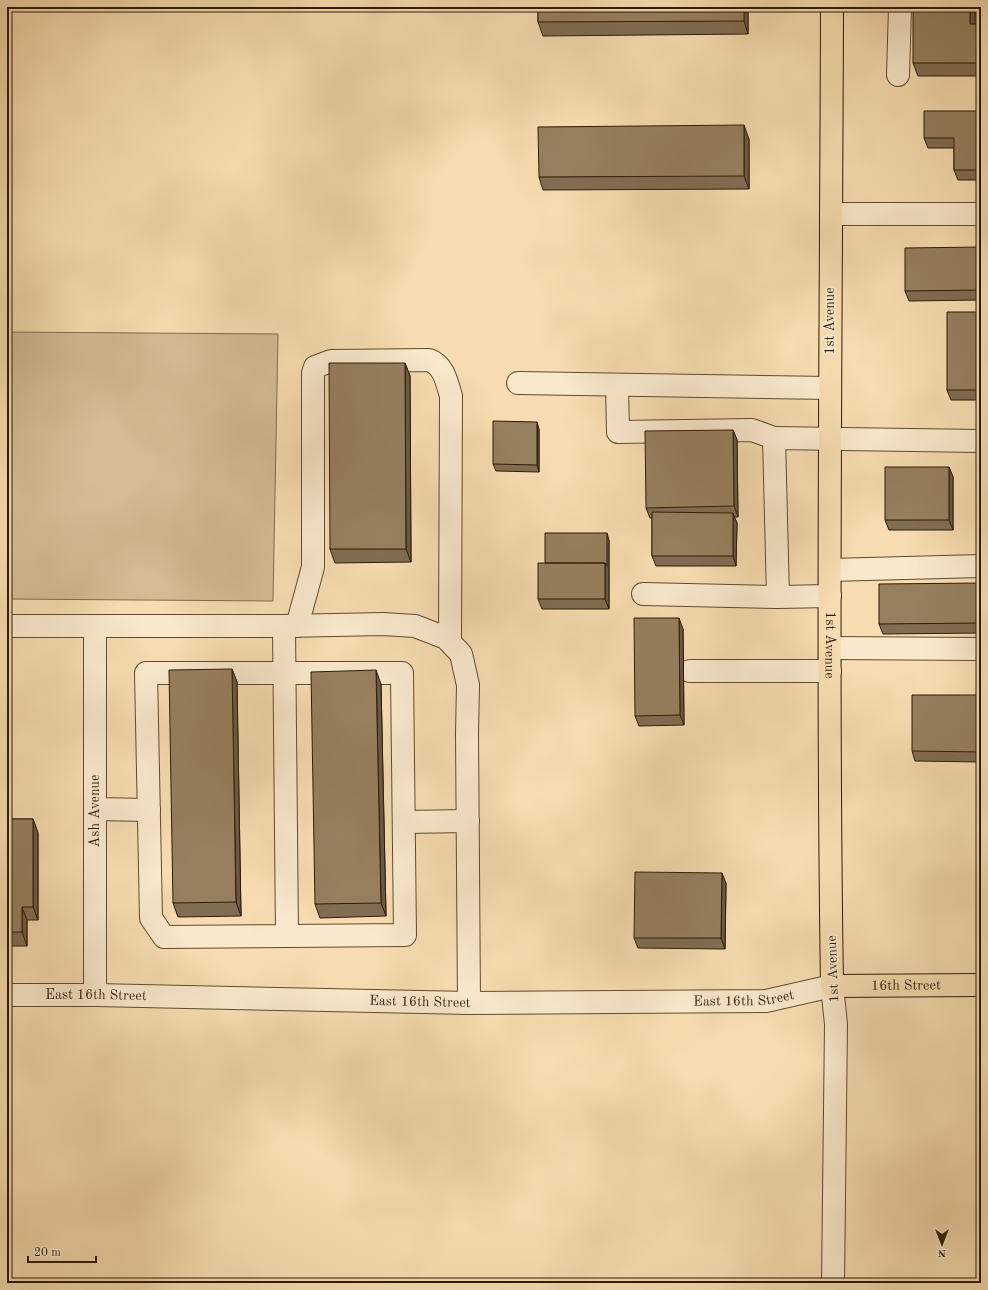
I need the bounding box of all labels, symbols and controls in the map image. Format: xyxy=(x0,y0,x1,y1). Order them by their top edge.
street label: 1st Avenue xyxy=(823,287,837,355)
street label: 1st Avenue xyxy=(823,611,837,679)
street label: Ash Avenue xyxy=(88,775,102,847)
street label: 1st Avenue xyxy=(825,935,841,1003)
street label: 16th Street xyxy=(871,978,941,993)
street label: East 16th Street xyxy=(45,988,147,1003)
street label: East 16th Street xyxy=(693,988,796,1008)
street label: East 16th Street xyxy=(369,994,471,1010)
north arrow xyxy=(922,1224,962,1264)
scale bar xyxy=(28,1238,96,1264)
text: 20 m xyxy=(34,1247,61,1259)
text: N xyxy=(937,1247,946,1258)

